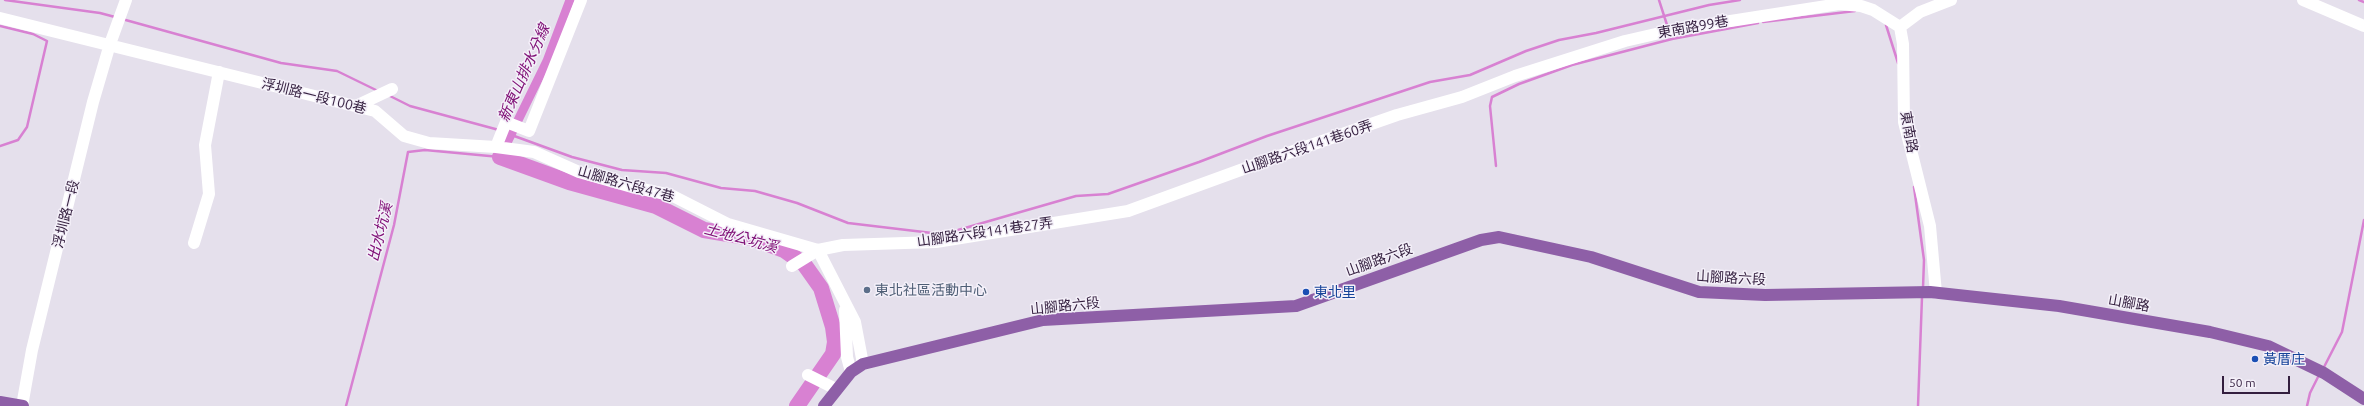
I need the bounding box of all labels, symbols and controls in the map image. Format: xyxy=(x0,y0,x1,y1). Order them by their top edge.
street label: 東南路99巷 xyxy=(1656,12,1730,42)
water label: 新東山排水分線 xyxy=(494,21,554,125)
street label: 浮圳路一段100巷 xyxy=(260,75,368,117)
street label: 東南路 xyxy=(1897,110,1921,154)
street label: 山腳路六段141巷60弄 xyxy=(1239,117,1375,177)
street label: 山腳路六段47巷 xyxy=(576,162,676,206)
street label: 浮圳路一段 xyxy=(49,178,83,250)
water label: 出水坑溪 xyxy=(364,201,396,263)
street label: 山腳路六段141巷27弄 xyxy=(916,214,1054,250)
water label: 土地公坑溪 xyxy=(702,220,780,256)
street label: 山腳路六段 xyxy=(1343,240,1415,280)
street label: 山腳路六段 xyxy=(1696,268,1766,288)
place label: 東北社區活動中心 xyxy=(875,282,987,298)
place label: 東北里 xyxy=(1314,284,1356,300)
marker: 東北社區活動中心 xyxy=(862,285,872,295)
marker: 東北里 xyxy=(1301,287,1311,297)
street label: 山腳路 xyxy=(2107,291,2151,315)
street label: 山腳路六段 xyxy=(1029,294,1101,318)
place label: 黃厝庄 xyxy=(2263,351,2305,367)
marker: 黃厝庄 xyxy=(2250,354,2260,364)
scale bar xyxy=(2224,368,2292,394)
text: 50 m xyxy=(2229,376,2256,389)

